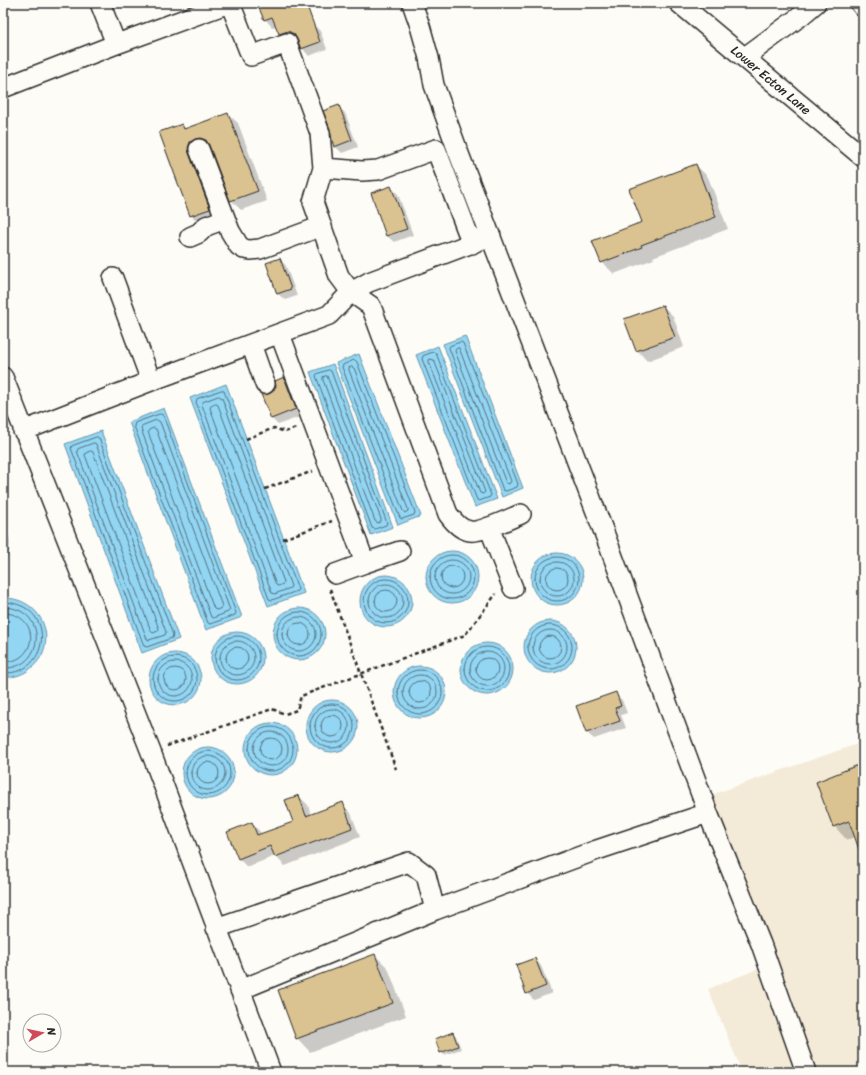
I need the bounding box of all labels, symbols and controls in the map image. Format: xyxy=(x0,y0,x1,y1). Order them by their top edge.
street label: Lower Ecton Lane xyxy=(726,39,817,121)
north arrow xyxy=(22,1013,62,1053)
text: N xyxy=(41,1025,61,1037)

